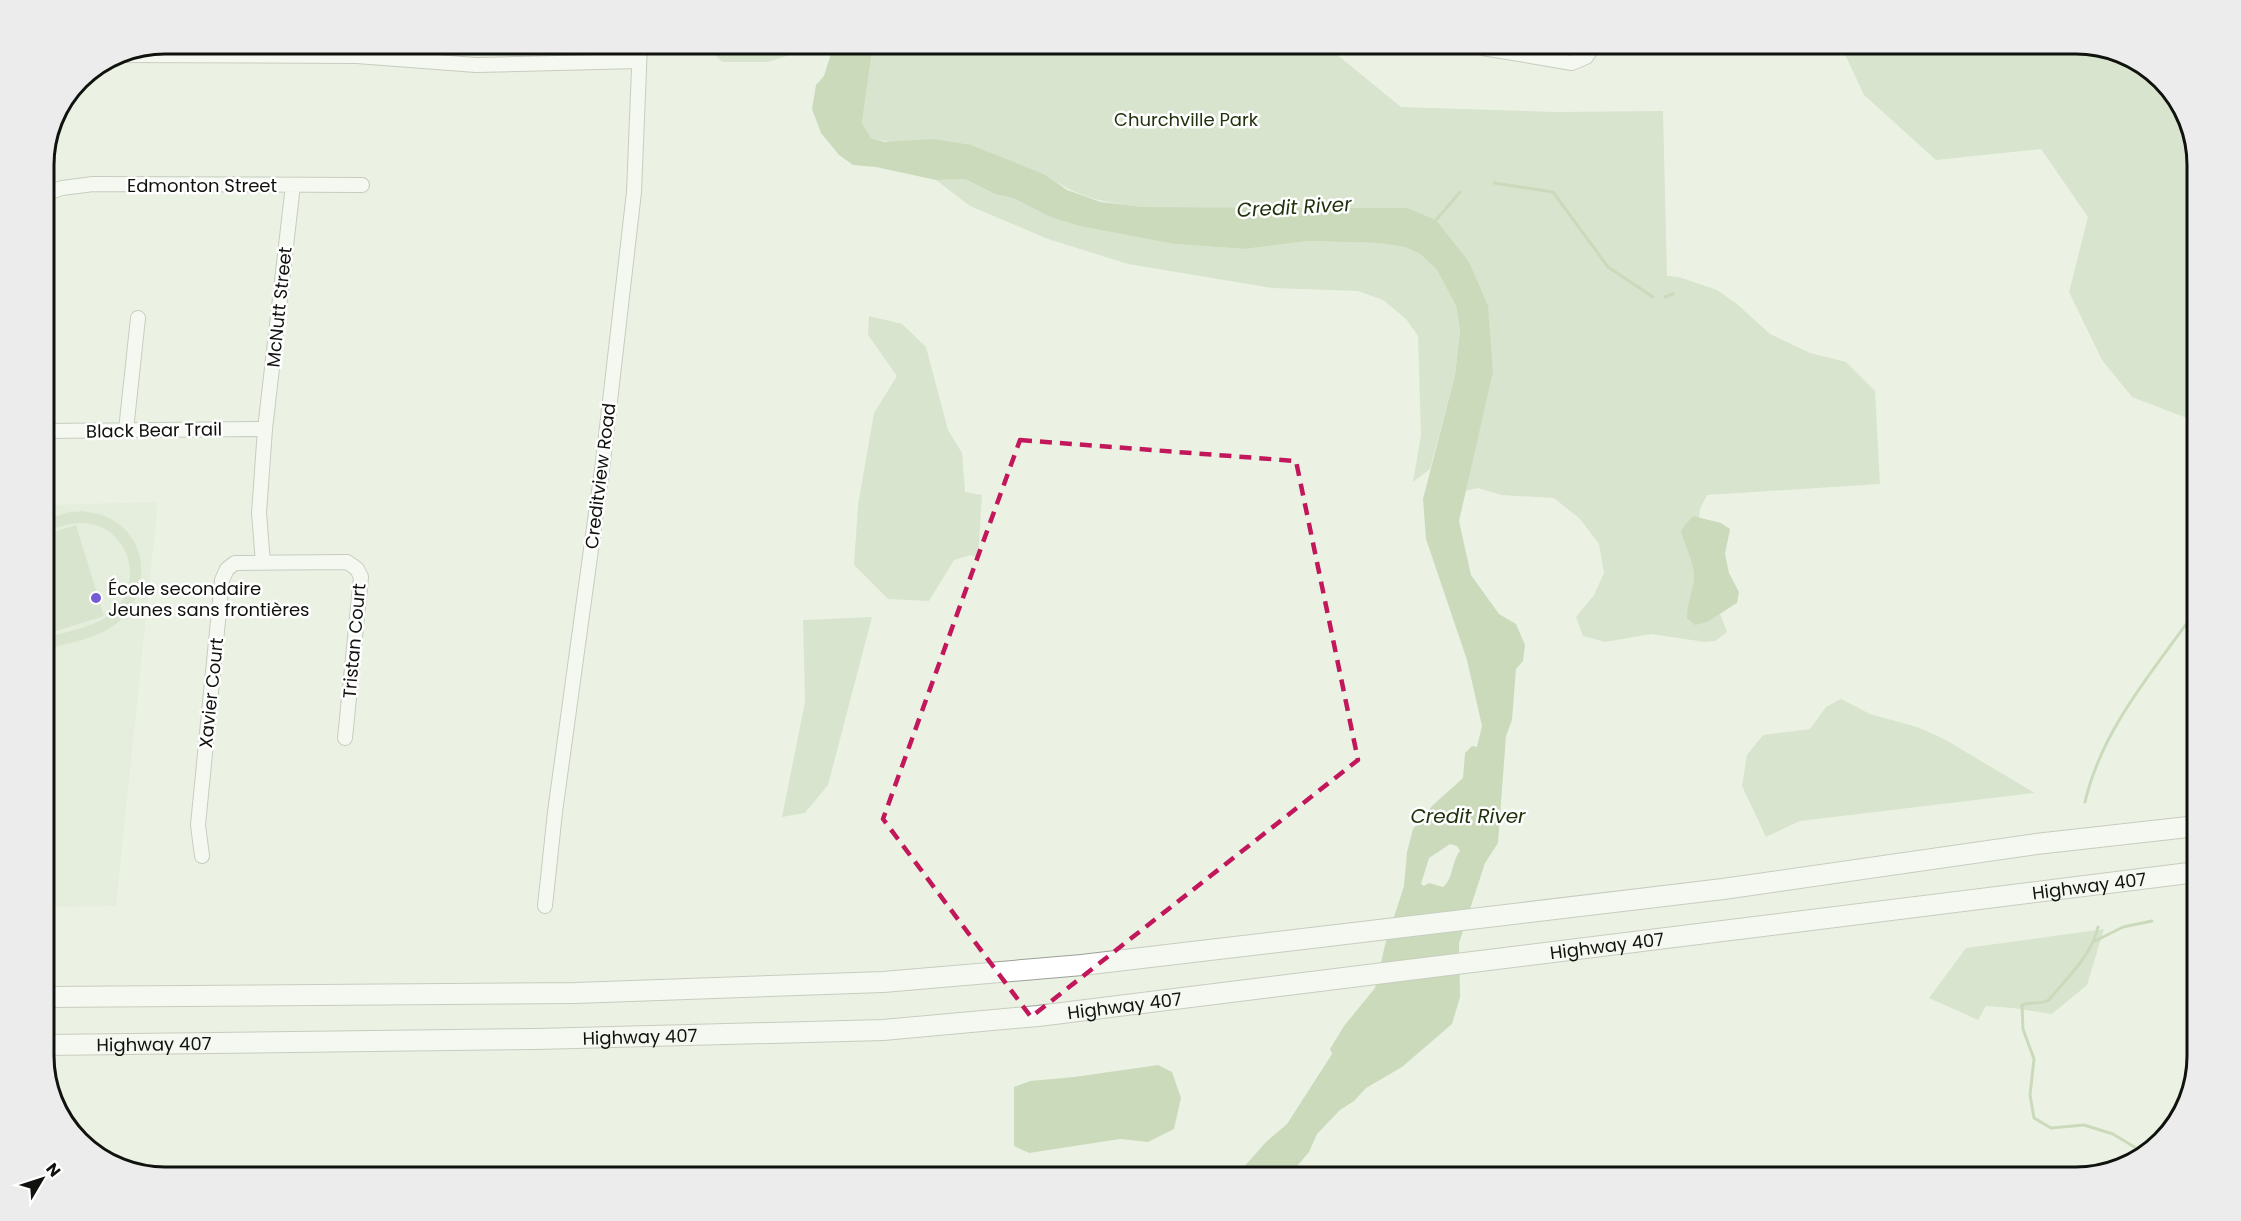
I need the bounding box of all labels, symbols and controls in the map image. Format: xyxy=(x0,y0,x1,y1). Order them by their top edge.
park label: Churchville Park xyxy=(1114,107,1259,132)
street label: Edmonton Street xyxy=(127,173,277,198)
water label: Credit River xyxy=(1236,190,1353,224)
street label: McNutt Street xyxy=(260,245,298,369)
street label: Creditview Road xyxy=(579,402,621,550)
street label: Black Bear Trail xyxy=(86,416,222,444)
place label: École secondaire Jeunes sans frontières xyxy=(108,576,309,622)
street label: Tristan Court xyxy=(337,582,371,700)
marker: École secondaire Jeunes sans frontières xyxy=(89,591,103,605)
street label: Xavier Court xyxy=(193,637,229,749)
water label: Credit River xyxy=(1410,802,1526,830)
street label: Highway 407 xyxy=(2031,866,2148,905)
street label: Highway 407 xyxy=(1548,926,1666,965)
street label: Highway 407 xyxy=(1066,986,1183,1025)
street label: Highway 407 xyxy=(582,1022,698,1050)
street label: Highway 407 xyxy=(96,1030,212,1057)
north arrow xyxy=(12,1149,72,1209)
text: N xyxy=(41,1158,66,1182)

